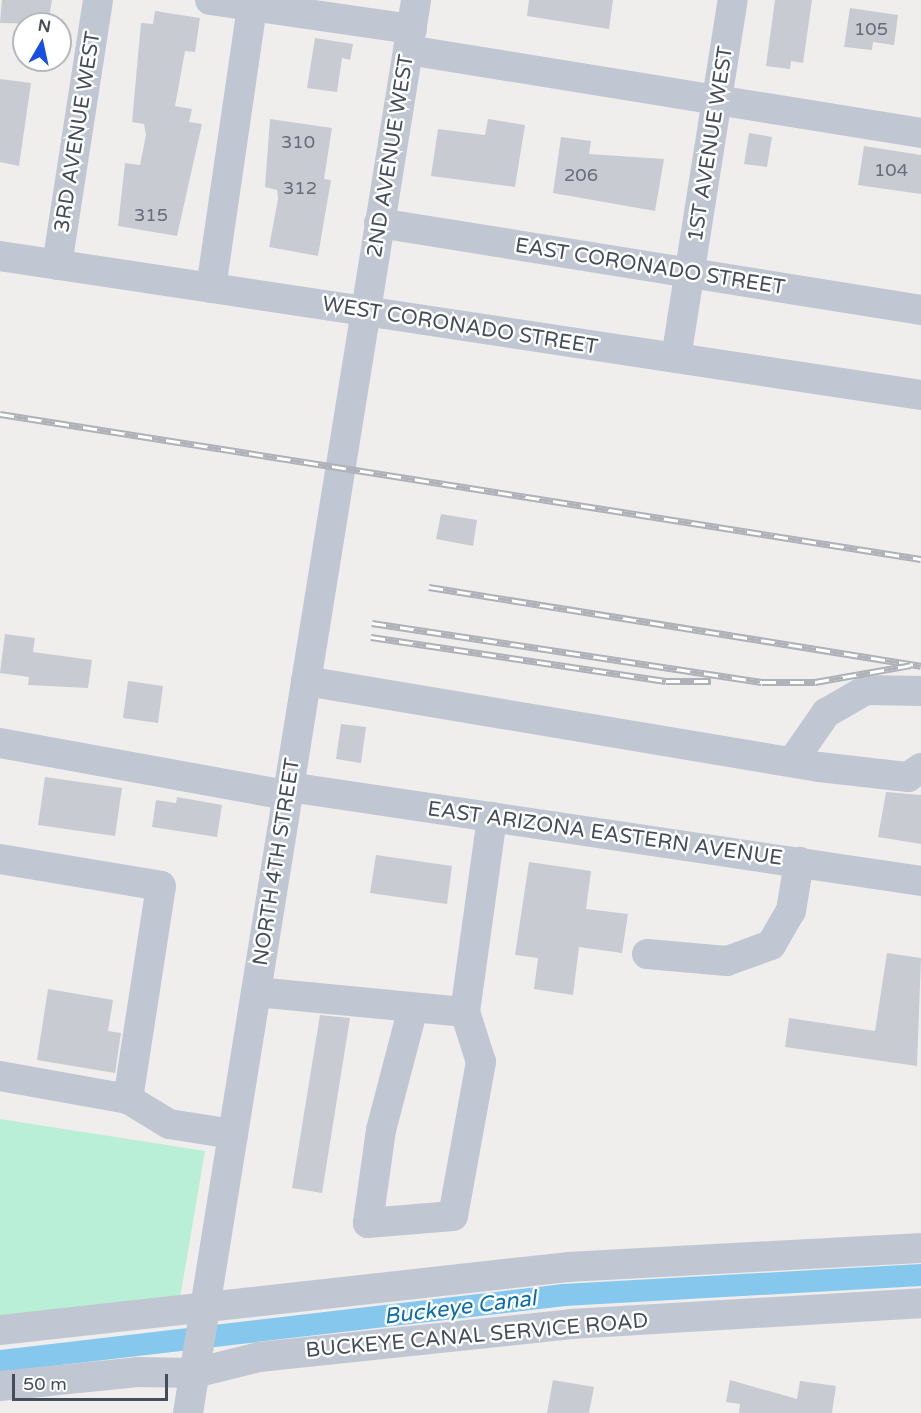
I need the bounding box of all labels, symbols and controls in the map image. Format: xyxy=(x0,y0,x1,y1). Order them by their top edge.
north arrow xyxy=(12,12,72,72)
text: N xyxy=(37,15,52,37)
house number: 105 xyxy=(854,18,888,40)
street label: 3RD AVENUE WEST xyxy=(50,30,106,234)
street label: 1ST AVENUE WEST xyxy=(683,44,739,244)
street label: 2ND AVENUE WEST xyxy=(363,53,419,259)
house number: 310 xyxy=(281,131,315,153)
house number: 104 xyxy=(874,159,908,181)
house number: 206 xyxy=(564,164,598,186)
house number: 312 xyxy=(283,177,317,199)
house number: 315 xyxy=(134,204,168,226)
street label: EAST CORONADO STREET xyxy=(513,233,787,301)
street label: WEST CORONADO STREET xyxy=(320,292,600,360)
street label: NORTH 4TH STREET xyxy=(248,756,306,968)
street label: EAST ARIZONA EASTERN AVENUE xyxy=(426,797,784,871)
water label: Buckeye Canal xyxy=(382,1286,538,1330)
street label: BUCKEYE CANAL SERVICE ROAD xyxy=(305,1308,649,1364)
scale bar xyxy=(15,1362,171,1400)
text: 50 m xyxy=(23,1373,67,1395)

